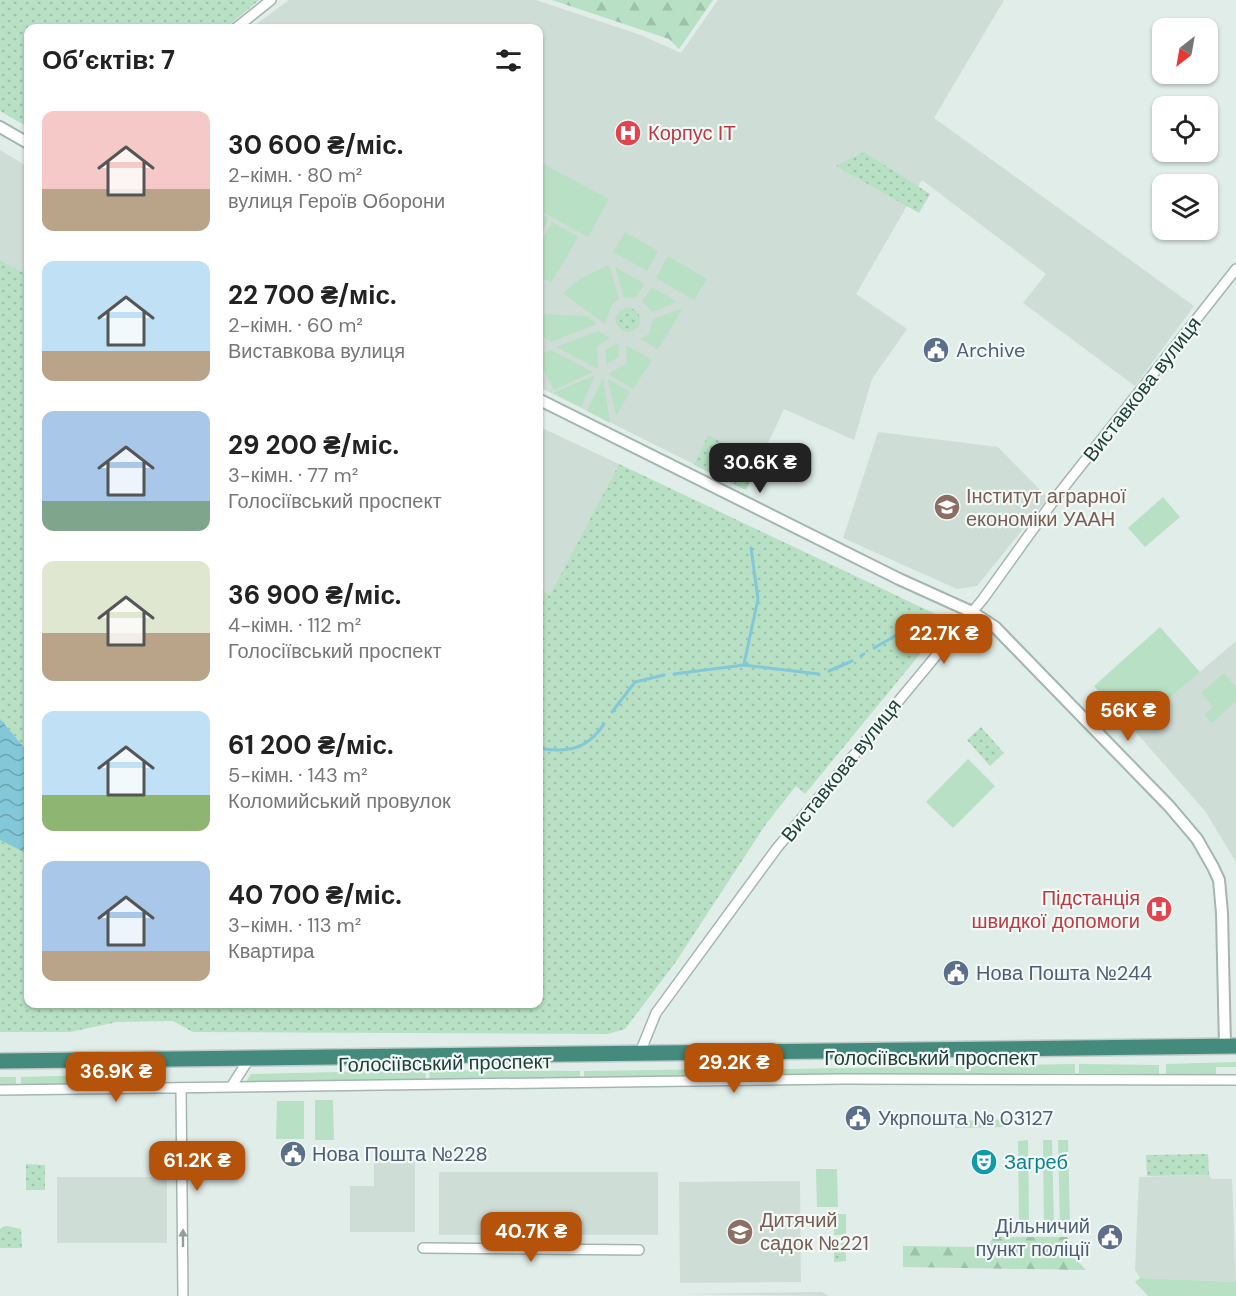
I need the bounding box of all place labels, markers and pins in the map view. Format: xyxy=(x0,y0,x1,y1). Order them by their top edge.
hospital icon: Корпус ІТ xyxy=(613,118,643,148)
place label: Корпус ІТ xyxy=(648,120,736,146)
public building icon: Archive xyxy=(921,335,951,365)
place label: Archive xyxy=(956,337,1025,363)
pin: 30.6K ₴ xyxy=(705,443,815,494)
place label: Інститут аграрної економіки УААН xyxy=(966,483,1127,532)
school or university icon: Інститут аграрної економіки УААН xyxy=(932,492,962,522)
pin: 22.7K ₴ xyxy=(889,614,999,665)
pin: 56K ₴ xyxy=(1086,691,1170,742)
place label: Підстанція швидкої допомоги xyxy=(971,885,1140,934)
hospital icon: Підстанція швидкої допомоги xyxy=(1144,894,1174,924)
public building icon: Нова Пошта №244 xyxy=(941,958,971,988)
place label: Нова Пошта №244 xyxy=(976,960,1152,986)
pin: 29.2K ₴ xyxy=(679,1043,789,1094)
pin: 36.9K ₴ xyxy=(61,1052,171,1103)
public building icon: Укрпошта № 03127 xyxy=(843,1103,873,1133)
place label: Укрпошта № 03127 xyxy=(878,1105,1053,1131)
public building icon: Нова Пошта №228 xyxy=(278,1139,308,1169)
pin: 61.2K ₴ xyxy=(142,1141,252,1192)
place label: Нова Пошта №228 xyxy=(312,1141,488,1167)
theatre icon: Загреб xyxy=(969,1147,999,1177)
place label: Загреб xyxy=(1004,1149,1068,1175)
place label: Дитячий садок №221 xyxy=(760,1207,869,1256)
pin: 40.7K ₴ xyxy=(476,1212,586,1263)
place label: Дільничий пункт поліції xyxy=(976,1213,1090,1262)
school or university icon: Дитячий садок №221 xyxy=(725,1217,755,1247)
public building icon: Дільничий пункт поліції xyxy=(1095,1222,1125,1252)

